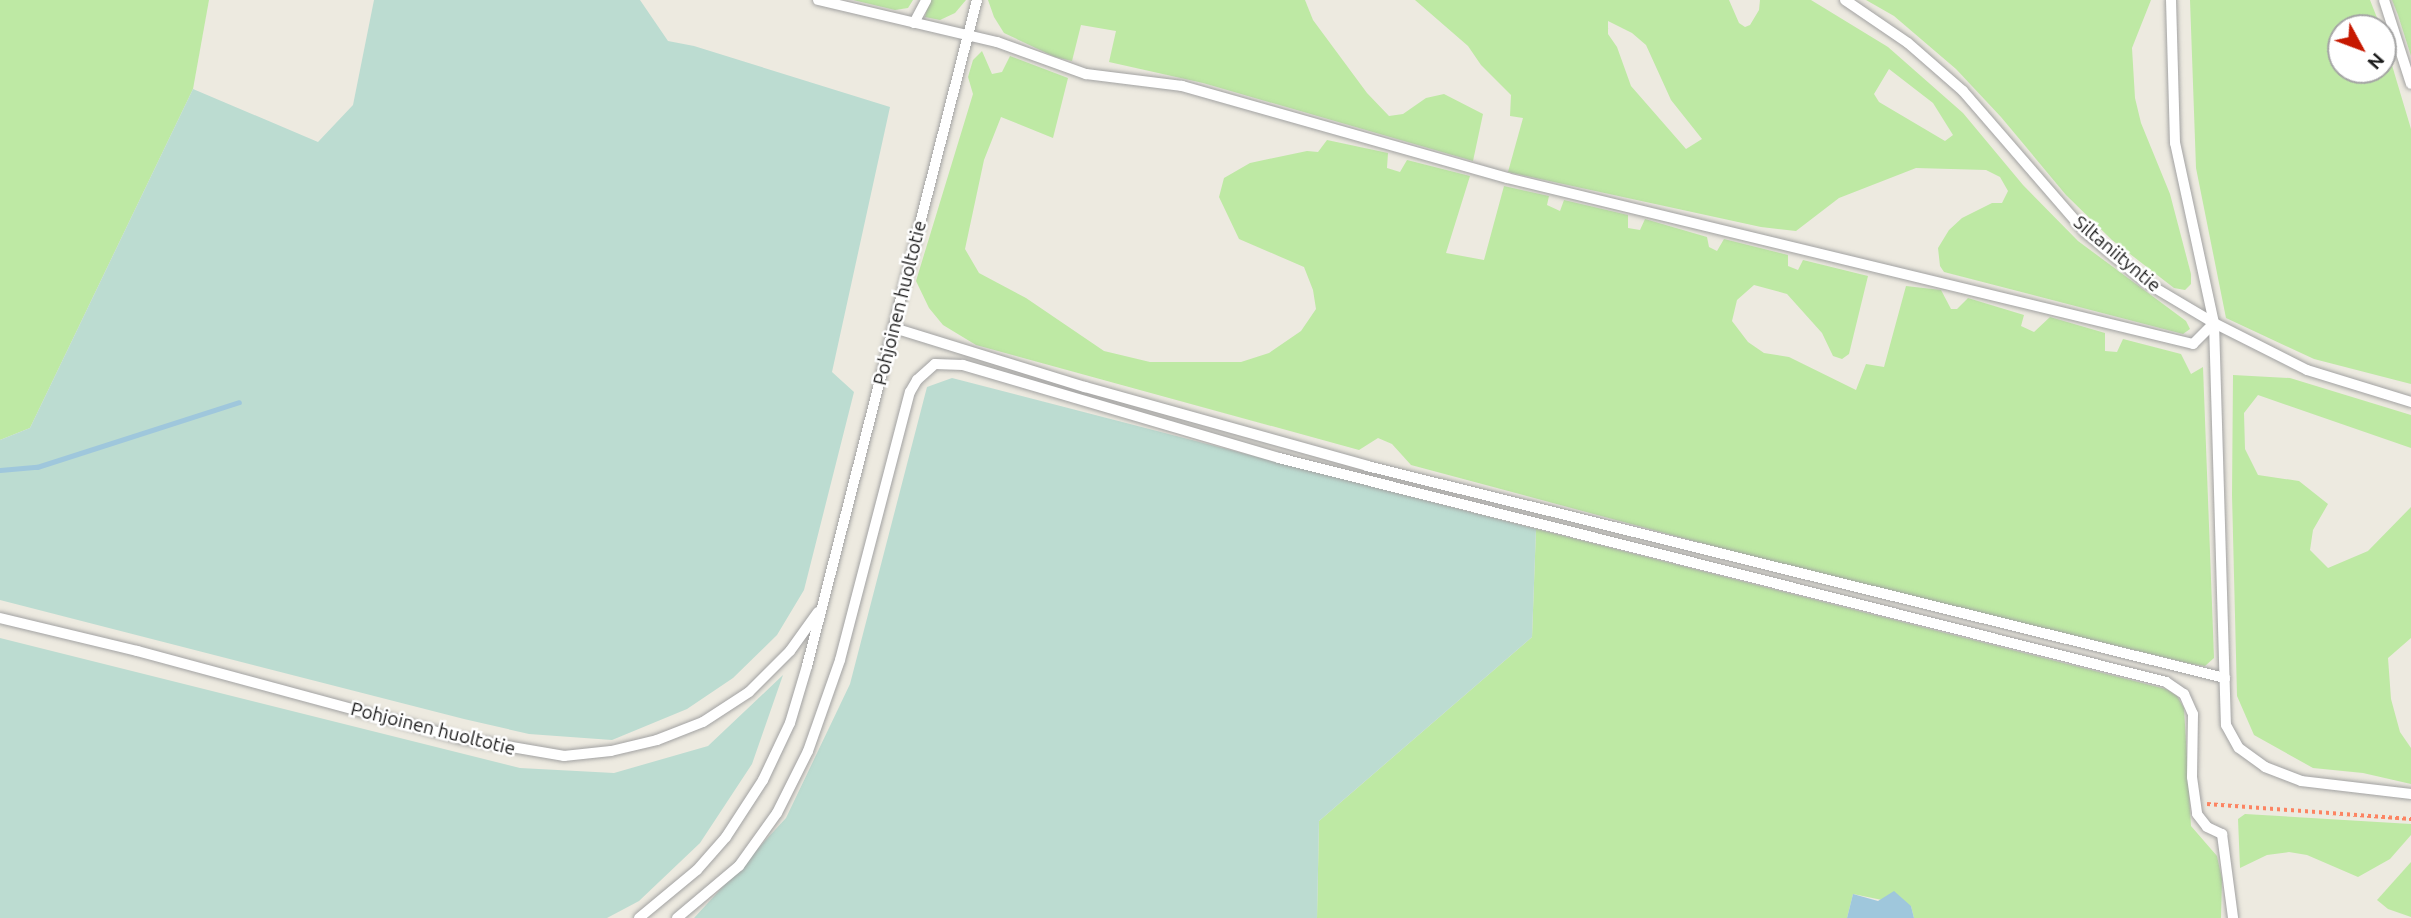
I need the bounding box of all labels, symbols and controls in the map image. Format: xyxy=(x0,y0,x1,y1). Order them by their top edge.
north arrow xyxy=(2327,14,2397,84)
text: N xyxy=(2363,49,2389,74)
street label: Siltaniityntie xyxy=(2069,211,2165,297)
street label: Pohjoinen huoltotie xyxy=(869,218,931,388)
street label: Pohjoinen huoltotie xyxy=(348,698,518,760)

